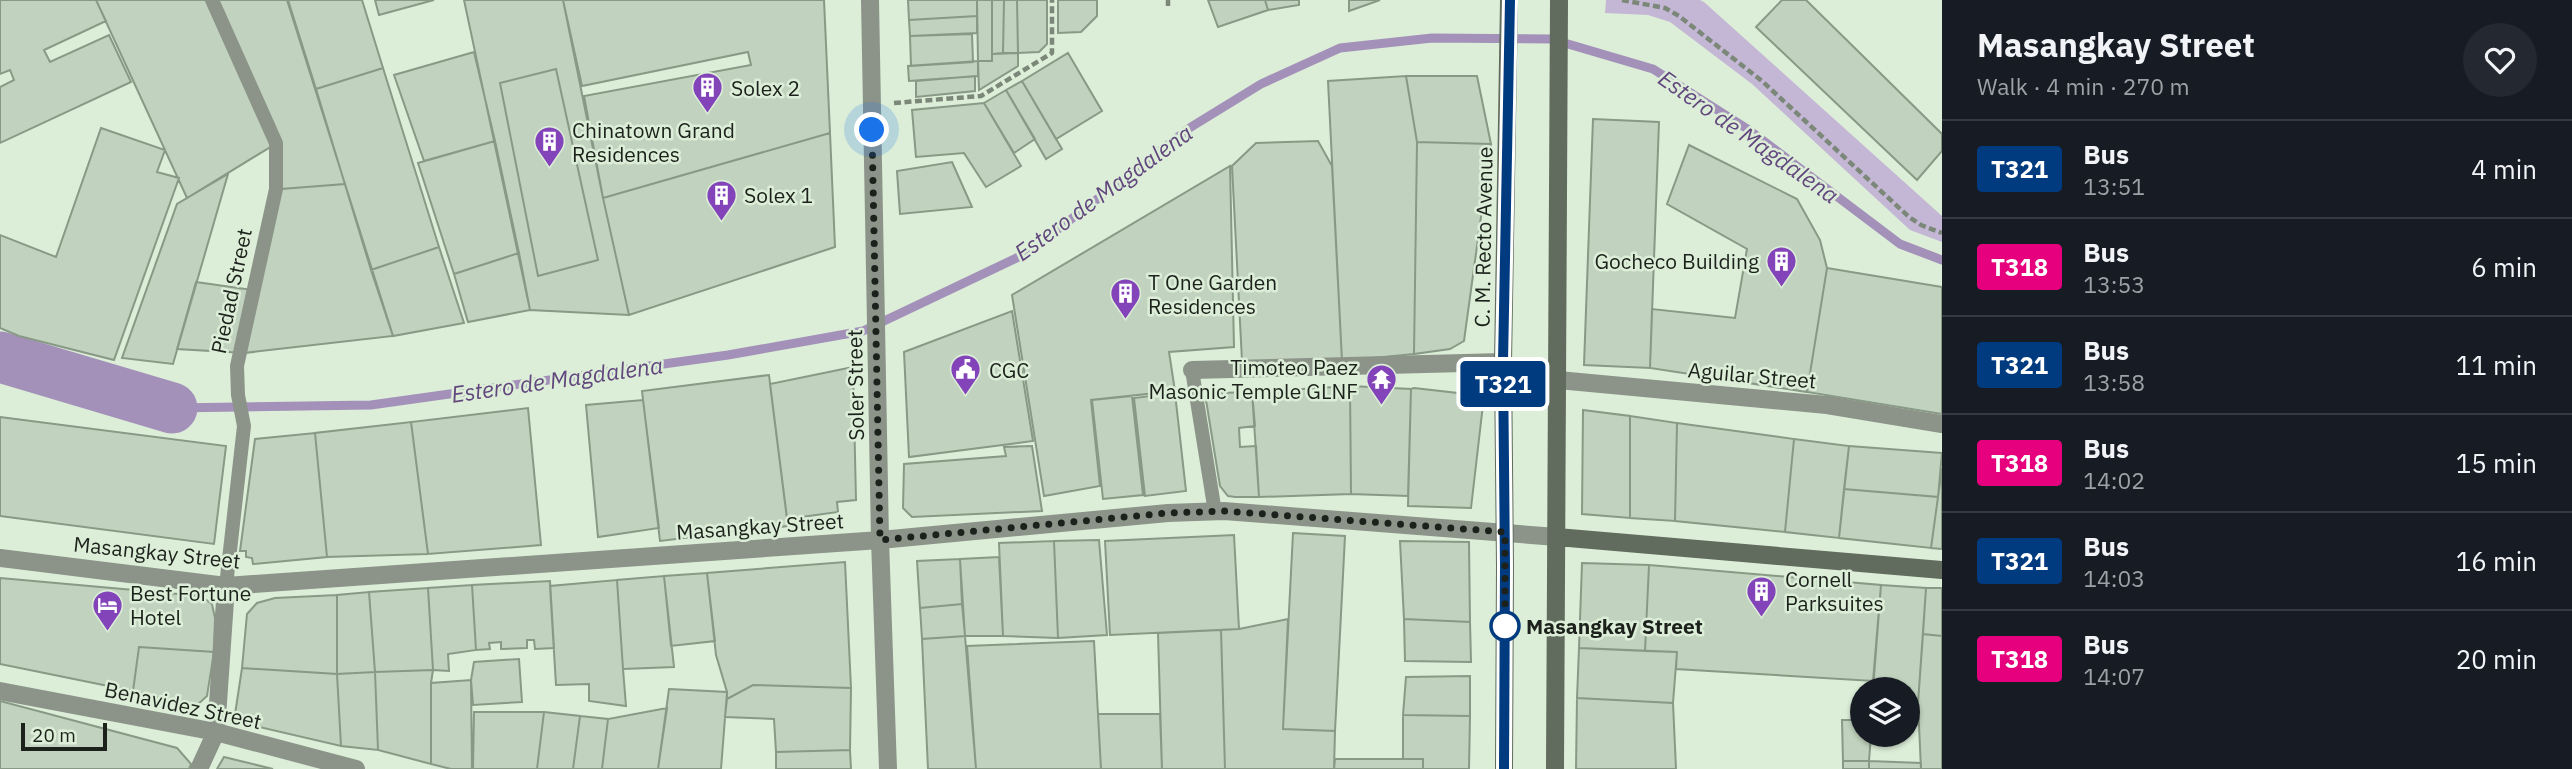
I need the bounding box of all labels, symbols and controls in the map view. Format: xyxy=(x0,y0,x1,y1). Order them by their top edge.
text: Masangkay Street xyxy=(1977,23,2255,66)
button: heart xyxy=(2463,23,2537,97)
water label: Estero de Magdalena xyxy=(1653,62,1845,210)
building icon: Solex 2 xyxy=(691,71,725,115)
text: Walk · 4 min · 270 m xyxy=(1977,71,2190,101)
place label: Solex 2 xyxy=(731,74,800,102)
your location xyxy=(854,112,889,147)
place label: Chinatown Grand Residences xyxy=(572,116,735,168)
water label: Estero de Magdalena xyxy=(1008,117,1198,267)
building icon: Chinatown Grand Residences xyxy=(532,125,566,169)
text: Bus xyxy=(2083,137,2129,171)
street label: C. M. Recto Avenue xyxy=(1467,146,1499,328)
text: 4 min xyxy=(2471,152,2537,186)
text: T321 xyxy=(1991,153,2048,185)
text: 13:51 xyxy=(2083,171,2145,201)
building icon: Solex 1 xyxy=(704,178,738,222)
place label: Solex 1 xyxy=(744,181,813,209)
street label: Piedad Street xyxy=(204,226,258,356)
text: Bus xyxy=(2083,235,2129,269)
building icon: Gocheco Building xyxy=(1765,244,1799,288)
place label: Gocheco Building xyxy=(1594,247,1759,275)
text: 6 min xyxy=(2471,250,2537,284)
text: T318 xyxy=(1991,251,2048,283)
place label: T One Garden Residences xyxy=(1148,268,1277,320)
text: 13:53 xyxy=(2083,269,2145,299)
building icon: T One Garden Residences xyxy=(1108,277,1142,321)
street label: Soler Street xyxy=(840,329,870,441)
text: Bus xyxy=(2083,333,2129,367)
text: 11 min xyxy=(2456,348,2537,382)
water label: Estero de Magdalena xyxy=(449,349,665,409)
text: T321 xyxy=(1991,349,2048,381)
public building icon: CGC xyxy=(949,353,983,397)
place label: Timoteo Paez Masonic Temple GLNF xyxy=(1148,353,1358,405)
street label: Aguilar Street xyxy=(1687,355,1817,395)
place label: CGC xyxy=(989,356,1029,384)
line badge: T321 xyxy=(1454,361,1552,407)
temple icon: Timoteo Paez Masonic Temple GLNF xyxy=(1364,362,1398,406)
text: 13:58 xyxy=(2083,367,2145,397)
text: T321 xyxy=(1474,368,1532,400)
text: Bus xyxy=(2083,431,2129,465)
text: 15 min xyxy=(2456,446,2537,480)
text: T318 xyxy=(1991,447,2048,479)
text: 14:02 xyxy=(2083,465,2145,495)
street label: Masangkay Street xyxy=(675,506,845,546)
street label: Masangkay Street xyxy=(72,529,242,575)
text: Bus xyxy=(2083,529,2129,563)
text: 16 min xyxy=(2456,544,2537,578)
text: T321 xyxy=(1991,545,2048,577)
text: 14:03 xyxy=(2083,563,2145,593)
place label: Cornell Parksuites xyxy=(1785,565,1884,617)
building icon: Cornell Parksuites xyxy=(1745,574,1779,618)
place label: Best Fortune Hotel xyxy=(130,579,251,631)
hotel icon: Best Fortune Hotel xyxy=(90,588,124,632)
marker: Masangkay Street xyxy=(1490,611,1520,641)
place label: Masangkay Street xyxy=(1526,612,1703,640)
text: Bus xyxy=(2083,627,2129,661)
text: 20 min xyxy=(2456,642,2537,676)
text: T318 xyxy=(1991,643,2048,675)
text: 14:07 xyxy=(2083,661,2145,691)
street label: Benavidez Street xyxy=(102,675,264,735)
map controls xyxy=(1850,677,1920,747)
button: layers xyxy=(1850,677,1920,747)
scale bar xyxy=(21,720,107,752)
text: 20 m xyxy=(32,723,76,747)

